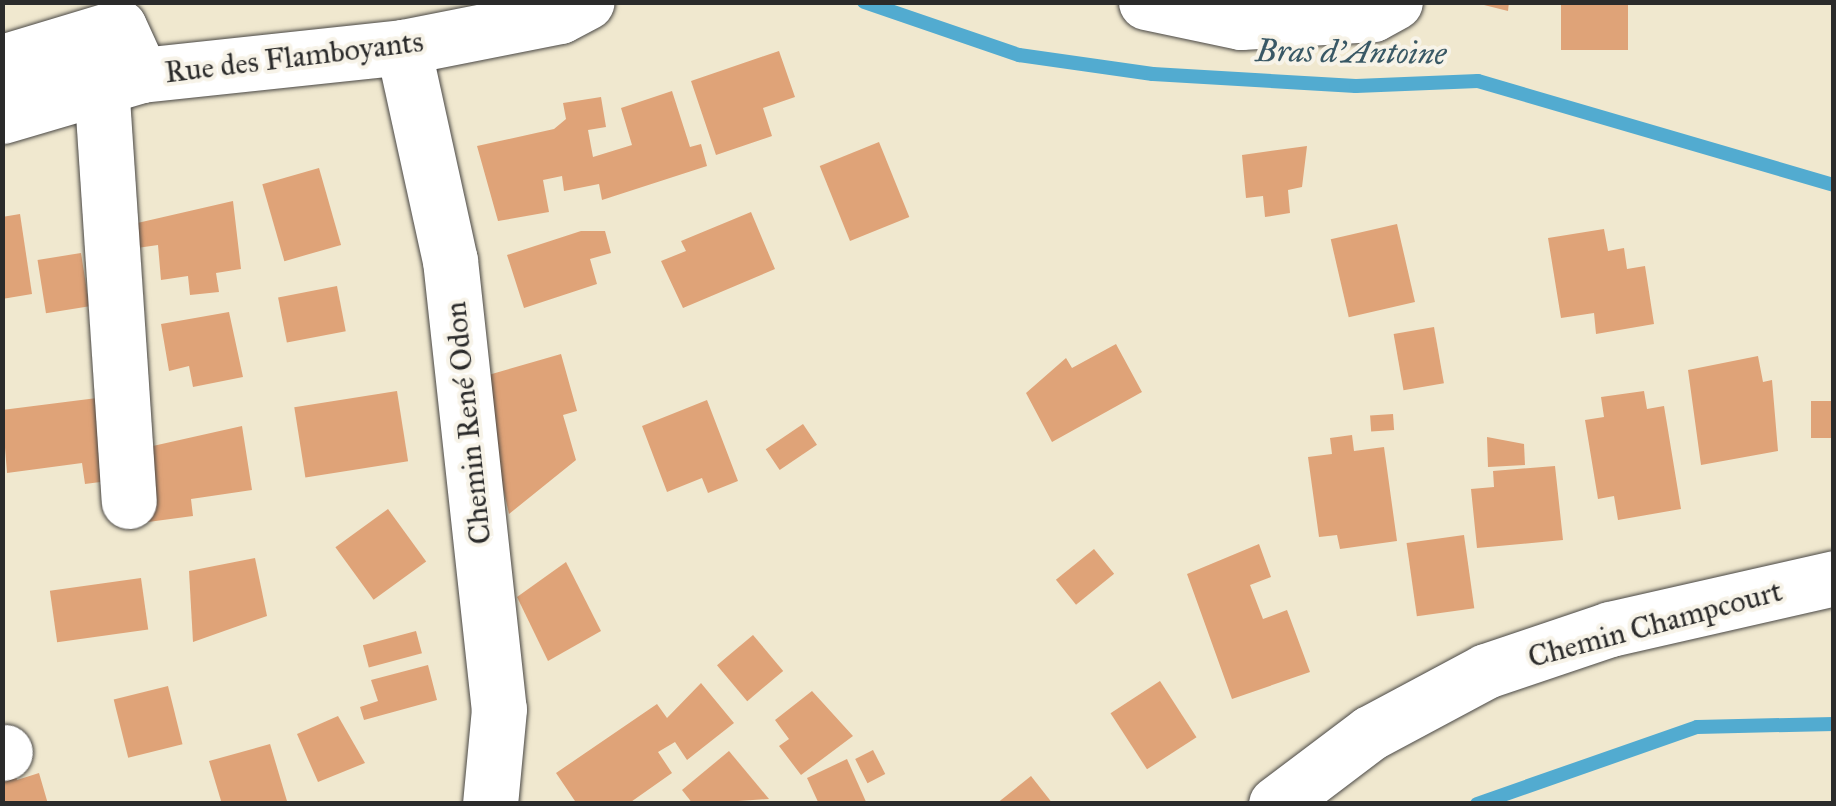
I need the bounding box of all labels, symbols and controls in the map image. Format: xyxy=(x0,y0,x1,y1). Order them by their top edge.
street label: Rue des Flamboyants xyxy=(163,23,425,91)
water label: Bras d'Antoine xyxy=(1255,32,1447,74)
street label: Chemin René Odon xyxy=(437,300,499,546)
street label: Chemin Champcourt xyxy=(1524,573,1786,675)

